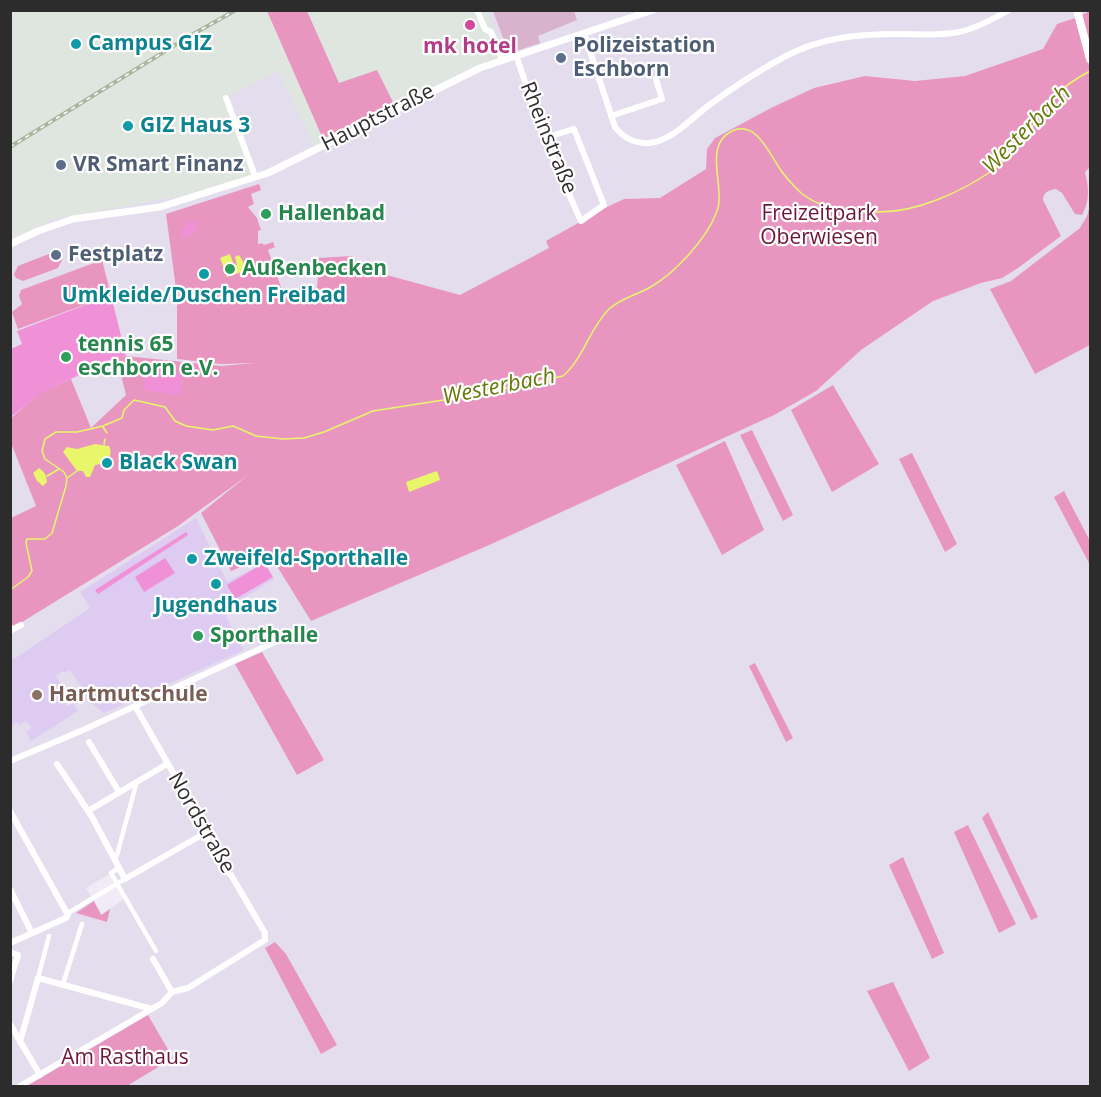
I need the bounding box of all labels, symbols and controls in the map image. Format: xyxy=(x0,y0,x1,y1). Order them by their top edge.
marker: mk hotel xyxy=(463,18,477,32)
place label: Campus GIZ xyxy=(88,31,212,57)
place label: Polizeistation Eschborn xyxy=(573,33,716,83)
place label: mk hotel xyxy=(423,34,517,60)
marker: Campus GIZ xyxy=(69,37,83,51)
marker: Polizeistation Eschborn xyxy=(554,51,568,65)
street label: Rheinstraße xyxy=(514,78,582,198)
street label: Hauptstraße xyxy=(317,79,439,157)
water label: Westerbach xyxy=(977,80,1077,180)
place label: GIZ Haus 3 xyxy=(140,113,250,139)
marker: GIZ Haus 3 xyxy=(121,119,135,133)
place label: VR Smart Finanz xyxy=(73,152,243,178)
marker: VR Smart Finanz xyxy=(54,158,68,172)
place label: Hallenbad xyxy=(278,201,385,227)
park label: Freizeitpark Oberwiesen xyxy=(760,201,878,251)
marker: Hallenbad xyxy=(259,207,273,221)
place label: Festplatz xyxy=(68,242,163,268)
marker: Festplatz xyxy=(49,248,63,262)
place label: Außenbecken xyxy=(242,256,387,282)
marker: Außenbecken xyxy=(223,262,237,276)
marker: Umkleide/Duschen Freibad xyxy=(197,267,211,281)
place label: Umkleide/Duschen Freibad xyxy=(62,283,346,309)
place label: tennis 65 eschborn e.V. xyxy=(78,332,219,382)
marker: tennis 65 eschborn e.V. xyxy=(59,350,73,364)
water label: Westerbach xyxy=(441,363,557,411)
place label: Black Swan xyxy=(119,450,238,476)
marker: Black Swan xyxy=(100,456,114,470)
place label: Zweifeld-Sporthalle xyxy=(204,546,408,572)
marker: Zweifeld-Sporthalle xyxy=(185,552,199,566)
marker: Jugendhaus xyxy=(209,577,223,591)
place label: Jugendhaus xyxy=(155,593,277,619)
place label: Sporthalle xyxy=(210,623,318,649)
marker: Sporthalle xyxy=(191,629,205,643)
place label: Hartmutschule xyxy=(49,682,208,708)
marker: Hartmutschule xyxy=(30,688,44,702)
street label: Nordstraße xyxy=(162,768,240,878)
park label: Am Rasthaus xyxy=(61,1045,189,1071)

